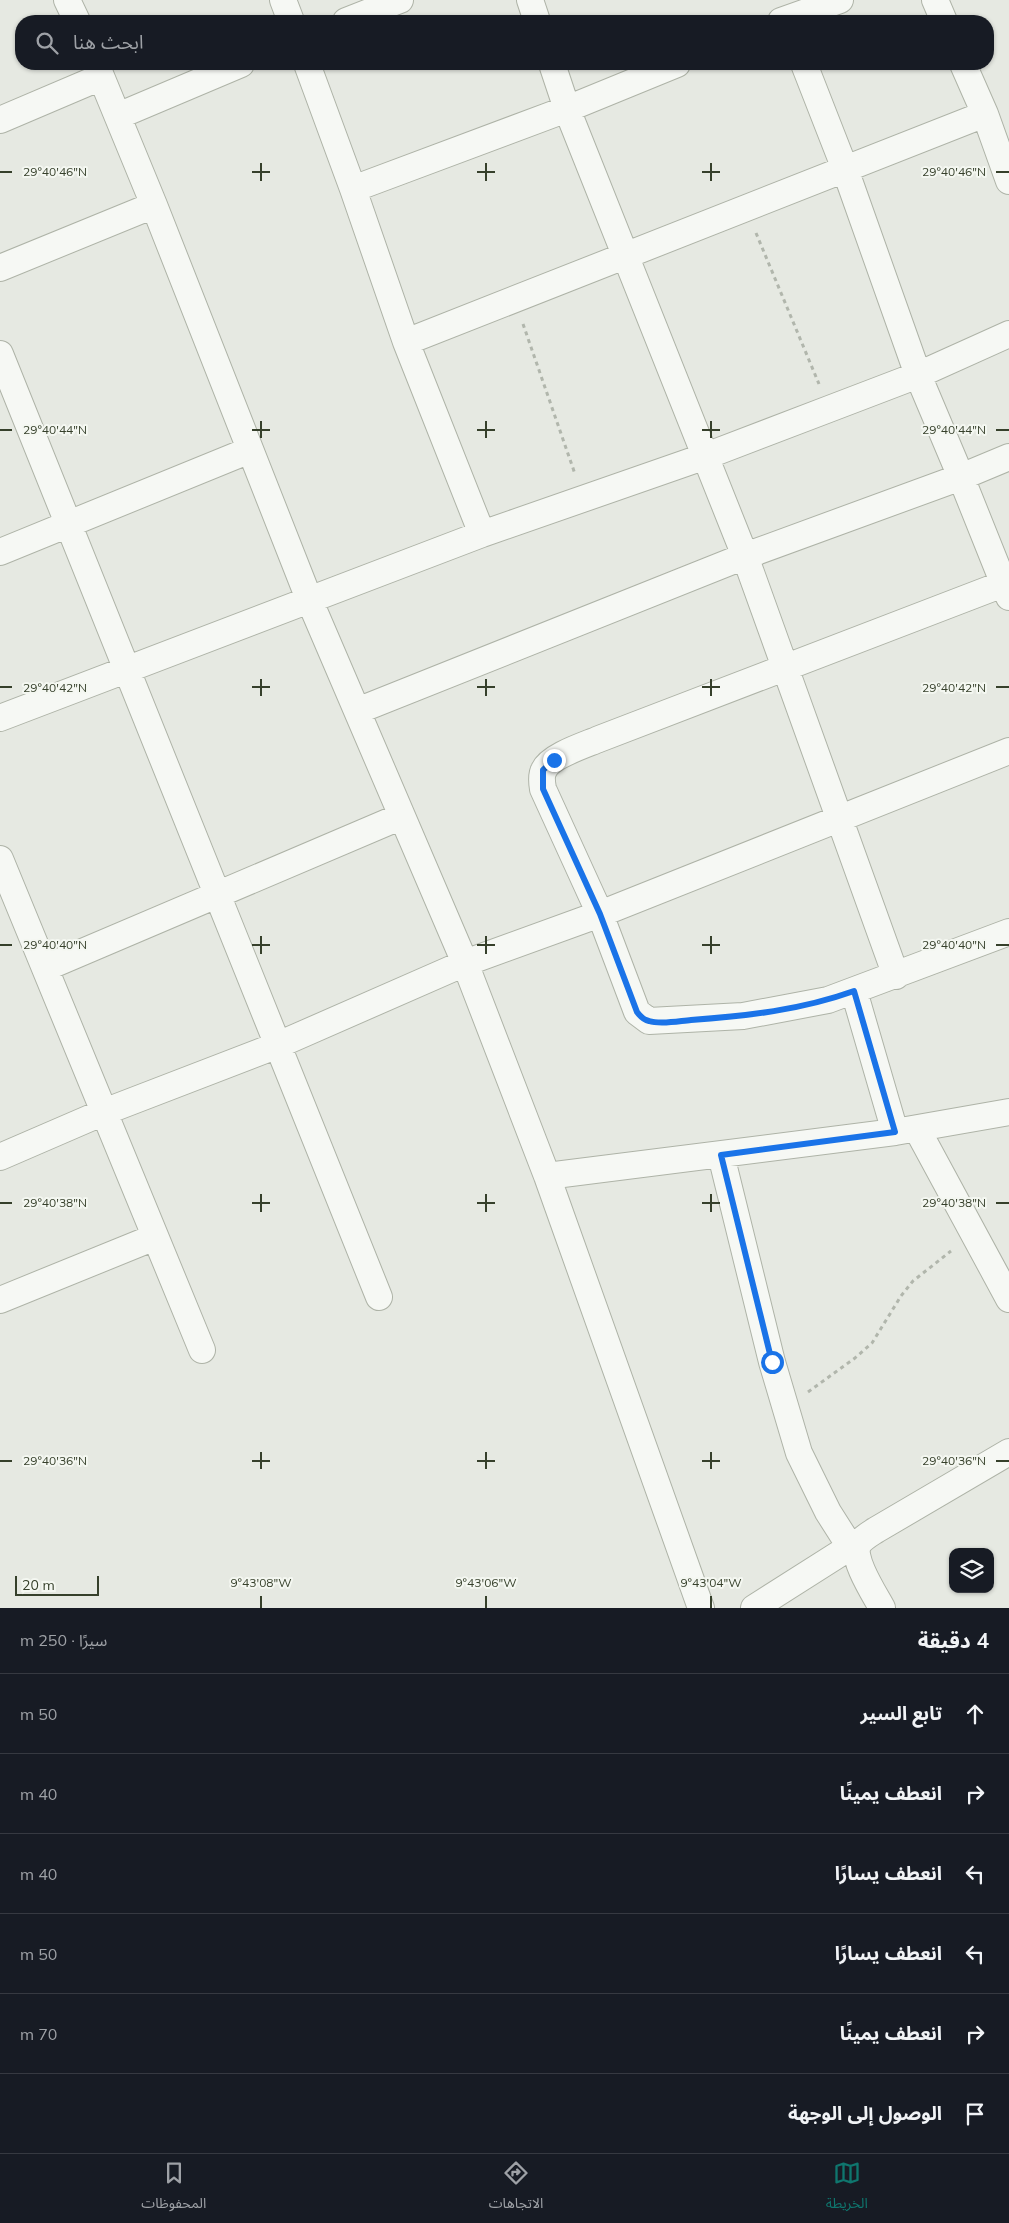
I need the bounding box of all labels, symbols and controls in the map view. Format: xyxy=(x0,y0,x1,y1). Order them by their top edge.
search box xyxy=(15,15,994,70)
icon: search xyxy=(33,29,61,57)
text: ابحث هنا xyxy=(73,30,143,54)
text: 29°40'46"N xyxy=(23,164,87,179)
text: 29°40'46"N xyxy=(922,164,986,179)
text: 29°40'44"N xyxy=(23,422,87,437)
text: 29°40'44"N xyxy=(922,422,986,437)
text: 29°40'42"N xyxy=(23,680,87,695)
text: 29°40'42"N xyxy=(922,680,986,695)
route end xyxy=(543,749,566,772)
text: 29°40'40"N xyxy=(23,937,87,952)
text: 29°40'40"N xyxy=(922,937,986,952)
text: 29°40'38"N xyxy=(23,1195,87,1210)
text: 29°40'38"N xyxy=(922,1195,986,1210)
route start xyxy=(761,1351,784,1374)
text: 29°40'36"N xyxy=(23,1453,87,1468)
text: 29°40'36"N xyxy=(922,1453,986,1468)
map controls xyxy=(949,1548,994,1593)
button: layers xyxy=(949,1548,994,1593)
scale bar xyxy=(15,1573,99,1596)
text: 9°43'08"W xyxy=(230,1575,292,1590)
text: 9°43'06"W xyxy=(455,1575,517,1590)
text: 9°43'04"W xyxy=(680,1575,742,1590)
text: 20 m xyxy=(22,1576,55,1594)
text: 4 دقيقة xyxy=(918,1627,989,1653)
text: سيرًا · 250 m xyxy=(20,1630,107,1650)
icon: ahead xyxy=(961,1700,989,1728)
text: تابع السير xyxy=(861,1701,942,1725)
text: 50 m xyxy=(20,1704,57,1724)
icon: right xyxy=(961,1780,989,1808)
text: انعطف يمينًا xyxy=(840,1781,942,1805)
text: 40 m xyxy=(20,1784,57,1804)
icon: left xyxy=(961,1860,989,1888)
text: انعطف يسارًا xyxy=(835,1861,942,1885)
text: 40 m xyxy=(20,1864,57,1884)
icon: left xyxy=(961,1940,989,1968)
text: انعطف يسارًا xyxy=(835,1941,942,1965)
text: 50 m xyxy=(20,1944,57,1964)
icon: right xyxy=(961,2020,989,2048)
text: انعطف يمينًا xyxy=(840,2021,942,2045)
text: 70 m xyxy=(20,2024,57,2044)
icon: arrive xyxy=(961,2100,989,2128)
text: الوصول إلى الوجهة xyxy=(788,2101,942,2125)
tab: المحفوظات xyxy=(141,2159,206,2218)
tab: الاتجاهات xyxy=(489,2159,543,2218)
tab: الخريطة xyxy=(826,2159,868,2218)

